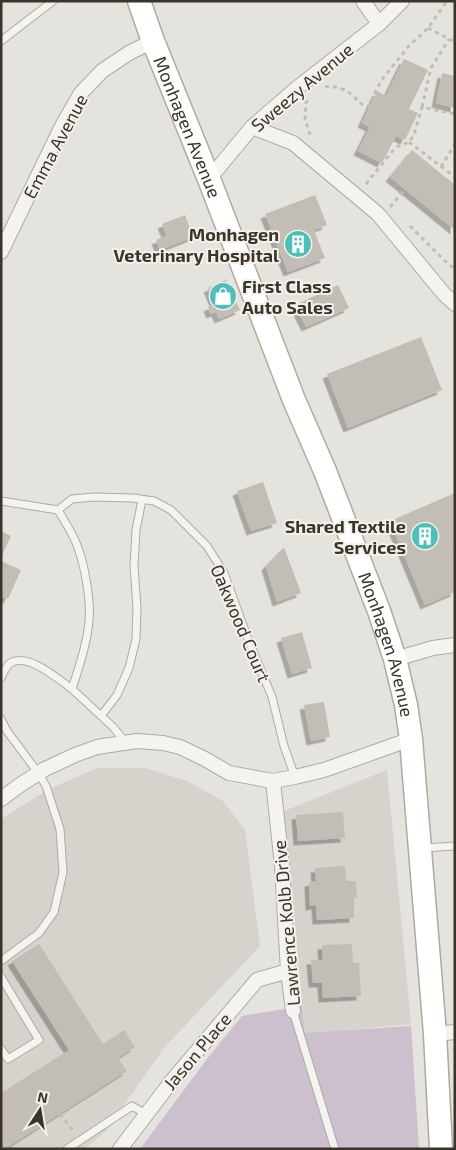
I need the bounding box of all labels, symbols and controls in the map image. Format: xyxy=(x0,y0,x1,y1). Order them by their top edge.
street label: Sweezy Avenue xyxy=(247,38,357,136)
street label: Monhagen Avenue xyxy=(149,53,226,201)
street label: Emma Avenue xyxy=(18,90,92,202)
place label: Monhagen Veterinary Hospital xyxy=(113,223,279,266)
building icon: Monhagen Veterinary Hospital xyxy=(283,229,313,259)
place label: First Class Auto Sales xyxy=(242,275,333,318)
shop icon: First Class Auto Sales xyxy=(208,281,238,311)
place label: Shared Textile Services xyxy=(285,515,406,558)
building icon: Shared Textile Services xyxy=(410,521,440,551)
street label: Oakwood Court xyxy=(206,561,276,685)
street label: Monhagen Avenue xyxy=(354,569,419,718)
street label: Lawrence Kolb Drive xyxy=(268,839,304,1007)
street label: Jason Place xyxy=(158,1008,236,1094)
north arrow xyxy=(15,1085,65,1135)
text: N xyxy=(36,1087,50,1106)

